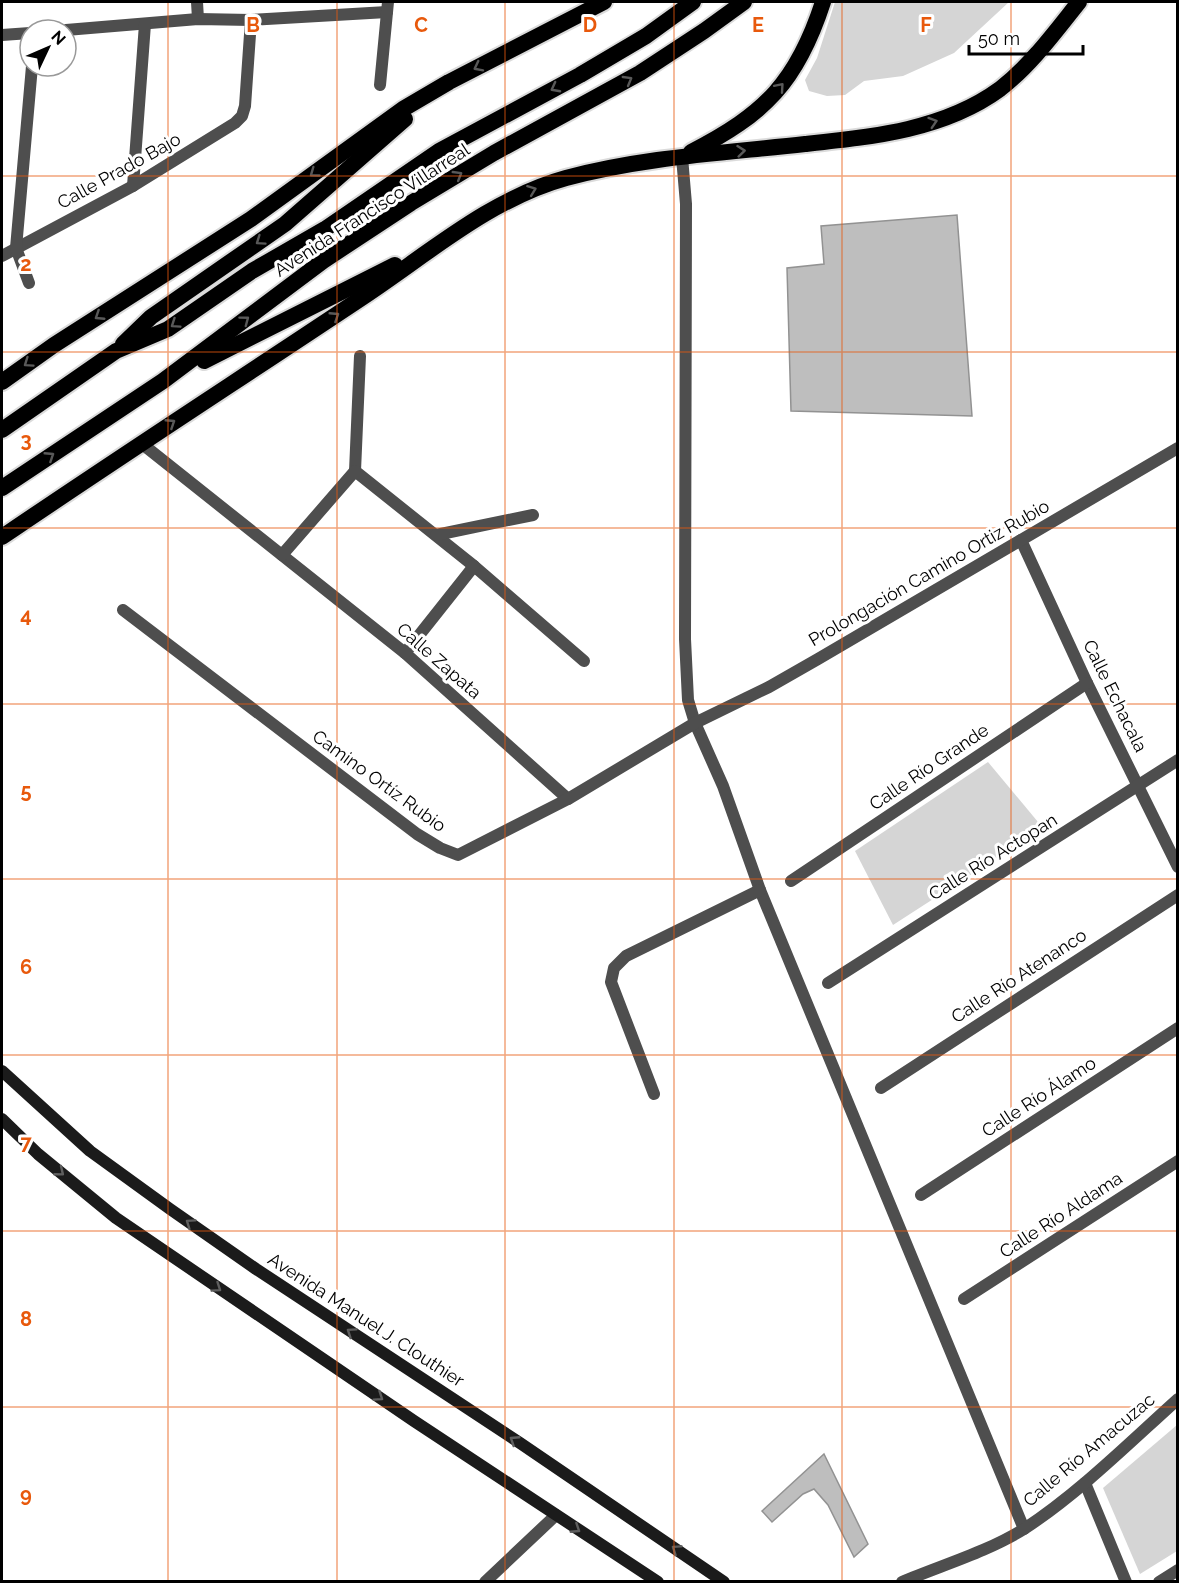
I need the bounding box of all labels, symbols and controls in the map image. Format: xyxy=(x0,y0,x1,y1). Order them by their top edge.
text: B xyxy=(246,13,260,37)
text: C xyxy=(414,13,428,37)
text: D xyxy=(583,13,597,37)
text: E xyxy=(752,13,764,37)
text: F xyxy=(920,13,932,37)
north arrow xyxy=(18,18,78,78)
scale bar xyxy=(969,18,1083,56)
text: N xyxy=(47,27,70,49)
text: 50 m xyxy=(978,28,1020,49)
one-way arrow xyxy=(473,60,484,72)
one-way arrow xyxy=(622,76,632,87)
one-way arrow xyxy=(550,81,561,92)
one-way arrow xyxy=(773,83,784,94)
one-way arrow xyxy=(927,117,938,129)
street label: Calle Prado Bajo xyxy=(54,128,184,213)
street label: Avenida Francisco Villarreal xyxy=(270,139,473,281)
one-way arrow xyxy=(736,145,745,158)
one-way arrow xyxy=(310,166,321,177)
one-way arrow xyxy=(452,171,462,183)
one-way arrow xyxy=(526,185,537,198)
one-way arrow xyxy=(256,234,267,245)
text: 2 xyxy=(20,252,32,276)
one-way arrow xyxy=(95,308,106,319)
one-way arrow xyxy=(328,312,339,323)
one-way arrow xyxy=(171,316,181,328)
one-way arrow xyxy=(238,317,249,328)
one-way arrow xyxy=(23,356,34,367)
one-way arrow xyxy=(165,419,176,430)
text: 3 xyxy=(20,428,32,452)
one-way arrow xyxy=(44,452,55,463)
street label: Prolongación Camino Ortiz Rubio xyxy=(805,495,1053,650)
text: 4 xyxy=(20,603,32,627)
street label: Calle Zapata xyxy=(393,618,486,703)
street label: Calle Echacala xyxy=(1079,636,1152,755)
street label: Calle Río Grande xyxy=(865,719,993,814)
street label: Camino Ortíz Rubio xyxy=(309,725,450,836)
text: 5 xyxy=(20,779,32,803)
street label: Calle Río Actopan xyxy=(925,809,1061,904)
street label: Calle Río Atenanco xyxy=(947,924,1091,1027)
text: 6 xyxy=(20,955,32,979)
street label: Calle Río Álamo xyxy=(977,1051,1100,1141)
text: 7 xyxy=(20,1131,32,1155)
one-way arrow xyxy=(54,1165,65,1176)
street label: Calle Río Aldama xyxy=(996,1167,1126,1262)
one-way arrow xyxy=(185,1219,196,1230)
street label: Avenida Manuel J. Clouthier xyxy=(264,1248,469,1391)
one-way arrow xyxy=(211,1281,222,1292)
text: 8 xyxy=(20,1307,32,1331)
one-way arrow xyxy=(347,1329,358,1340)
street label: Calle Río Amacuzac xyxy=(1019,1388,1159,1511)
one-way arrow xyxy=(372,1390,383,1401)
one-way arrow xyxy=(510,1435,520,1447)
text: 9 xyxy=(20,1483,32,1507)
one-way arrow xyxy=(570,1521,580,1533)
one-way arrow xyxy=(672,1545,683,1556)

